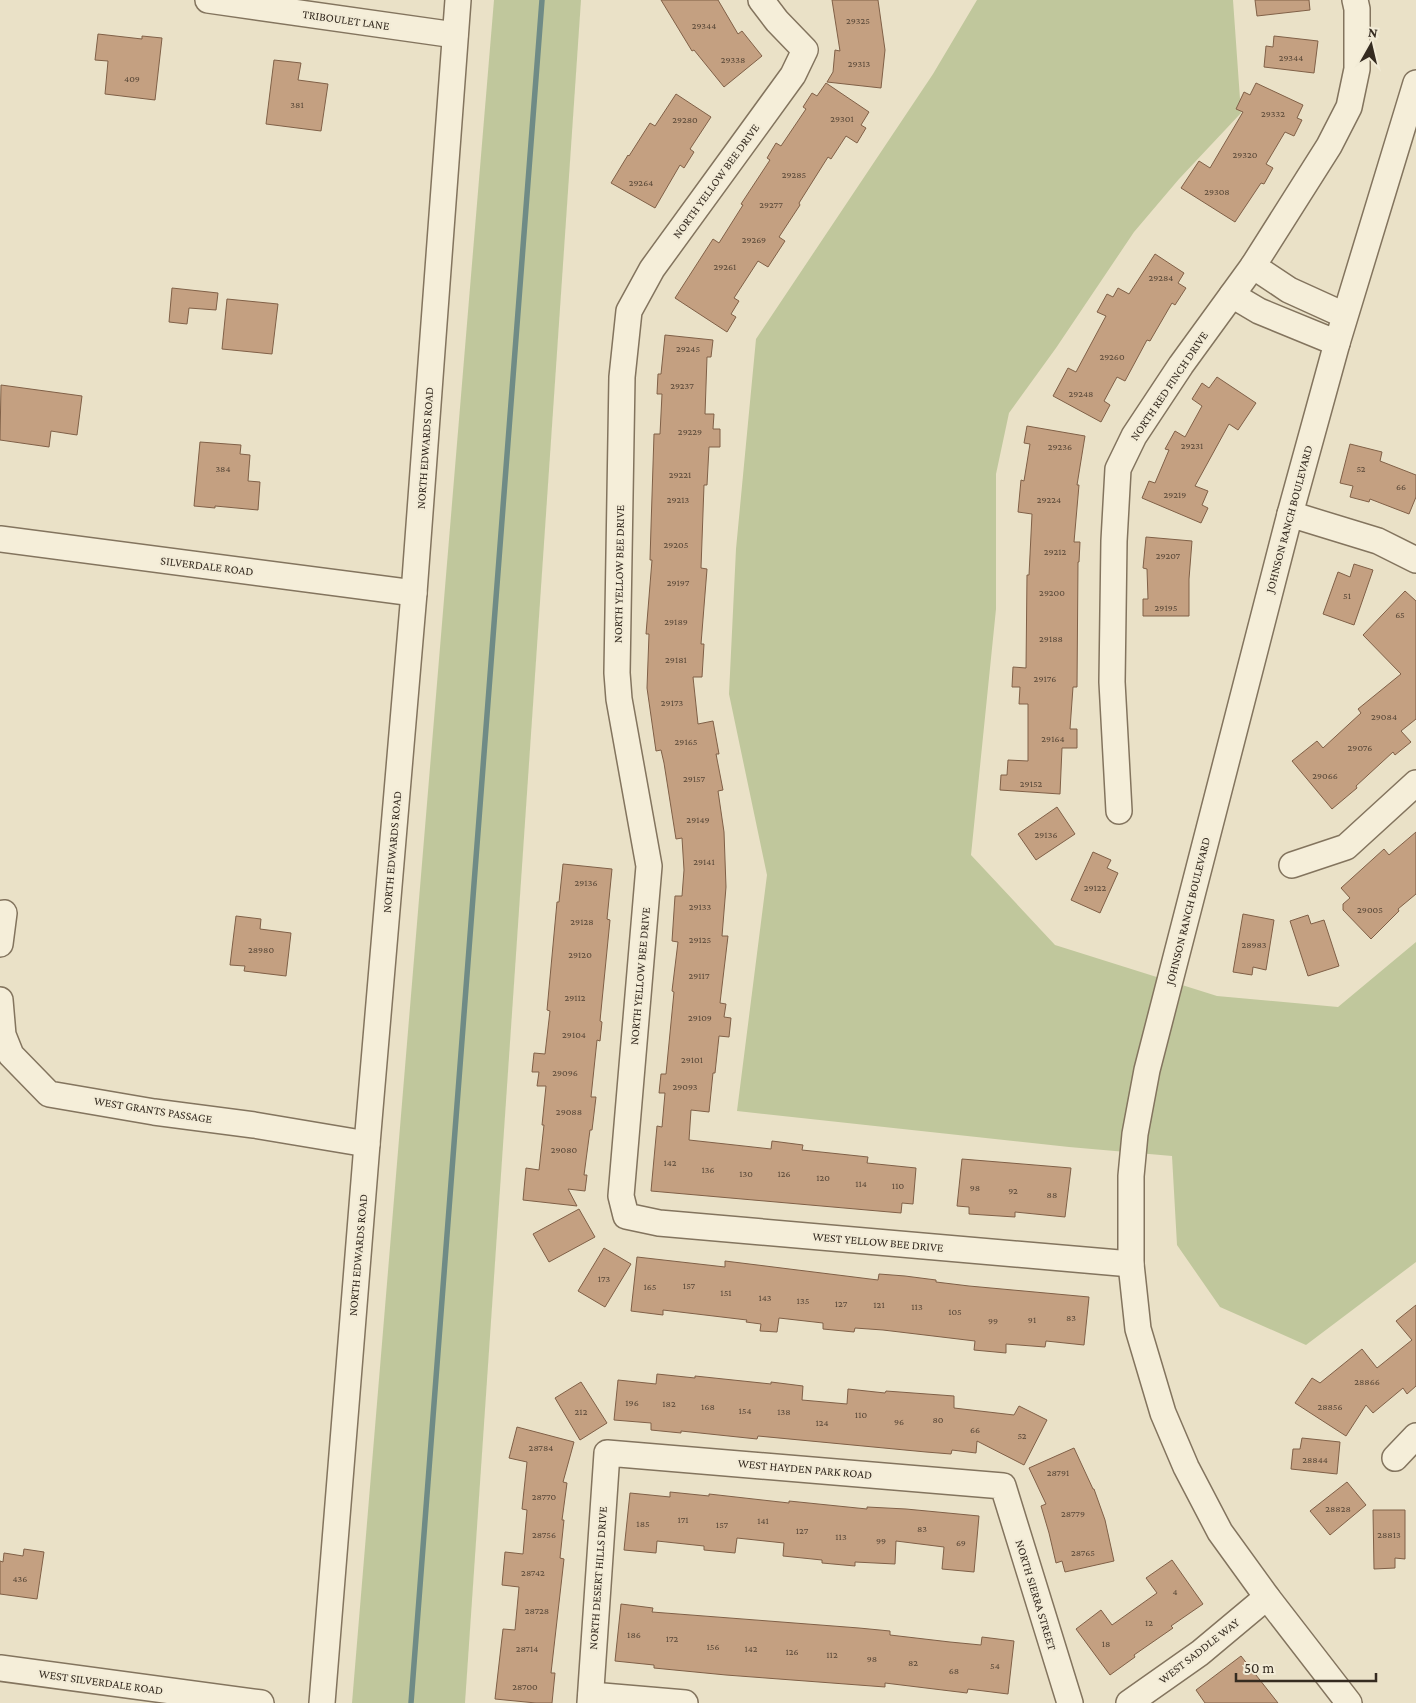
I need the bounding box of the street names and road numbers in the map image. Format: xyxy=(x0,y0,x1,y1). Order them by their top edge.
street label: TRIBOULET LANE xyxy=(302,7,391,33)
street label: NORTH YELLOW BEE DRIVE xyxy=(670,121,763,241)
street label: NORTH RED FINCH DRIVE xyxy=(1127,328,1211,443)
street label: NORTH EDWARDS ROAD xyxy=(414,386,436,510)
street label: JOHNSON RANCH BOULEVARD xyxy=(1262,444,1315,595)
street label: NORTH YELLOW BEE DRIVE xyxy=(611,504,627,643)
street label: SILVERDALE ROAD xyxy=(160,553,254,579)
street label: NORTH EDWARDS ROAD xyxy=(380,790,404,914)
street label: JOHNSON RANCH BOULEVARD xyxy=(1163,836,1213,987)
street label: NORTH YELLOW BEE DRIVE xyxy=(627,906,653,1046)
street label: WEST GRANTS PASSAGE xyxy=(93,1094,214,1126)
street label: NORTH EDWARDS ROAD xyxy=(346,1193,370,1317)
street label: WEST YELLOW BEE DRIVE xyxy=(812,1229,944,1255)
street label: WEST HAYDEN PARK ROAD xyxy=(737,1456,873,1482)
street label: NORTH DESERT HILLS DRIVE xyxy=(586,1505,610,1650)
street label: NORTH SIERRA STREET xyxy=(1012,1538,1060,1652)
street label: WEST SADDLE WAY xyxy=(1156,1615,1243,1687)
street label: WEST SILVERDALE ROAD xyxy=(38,1666,164,1698)

